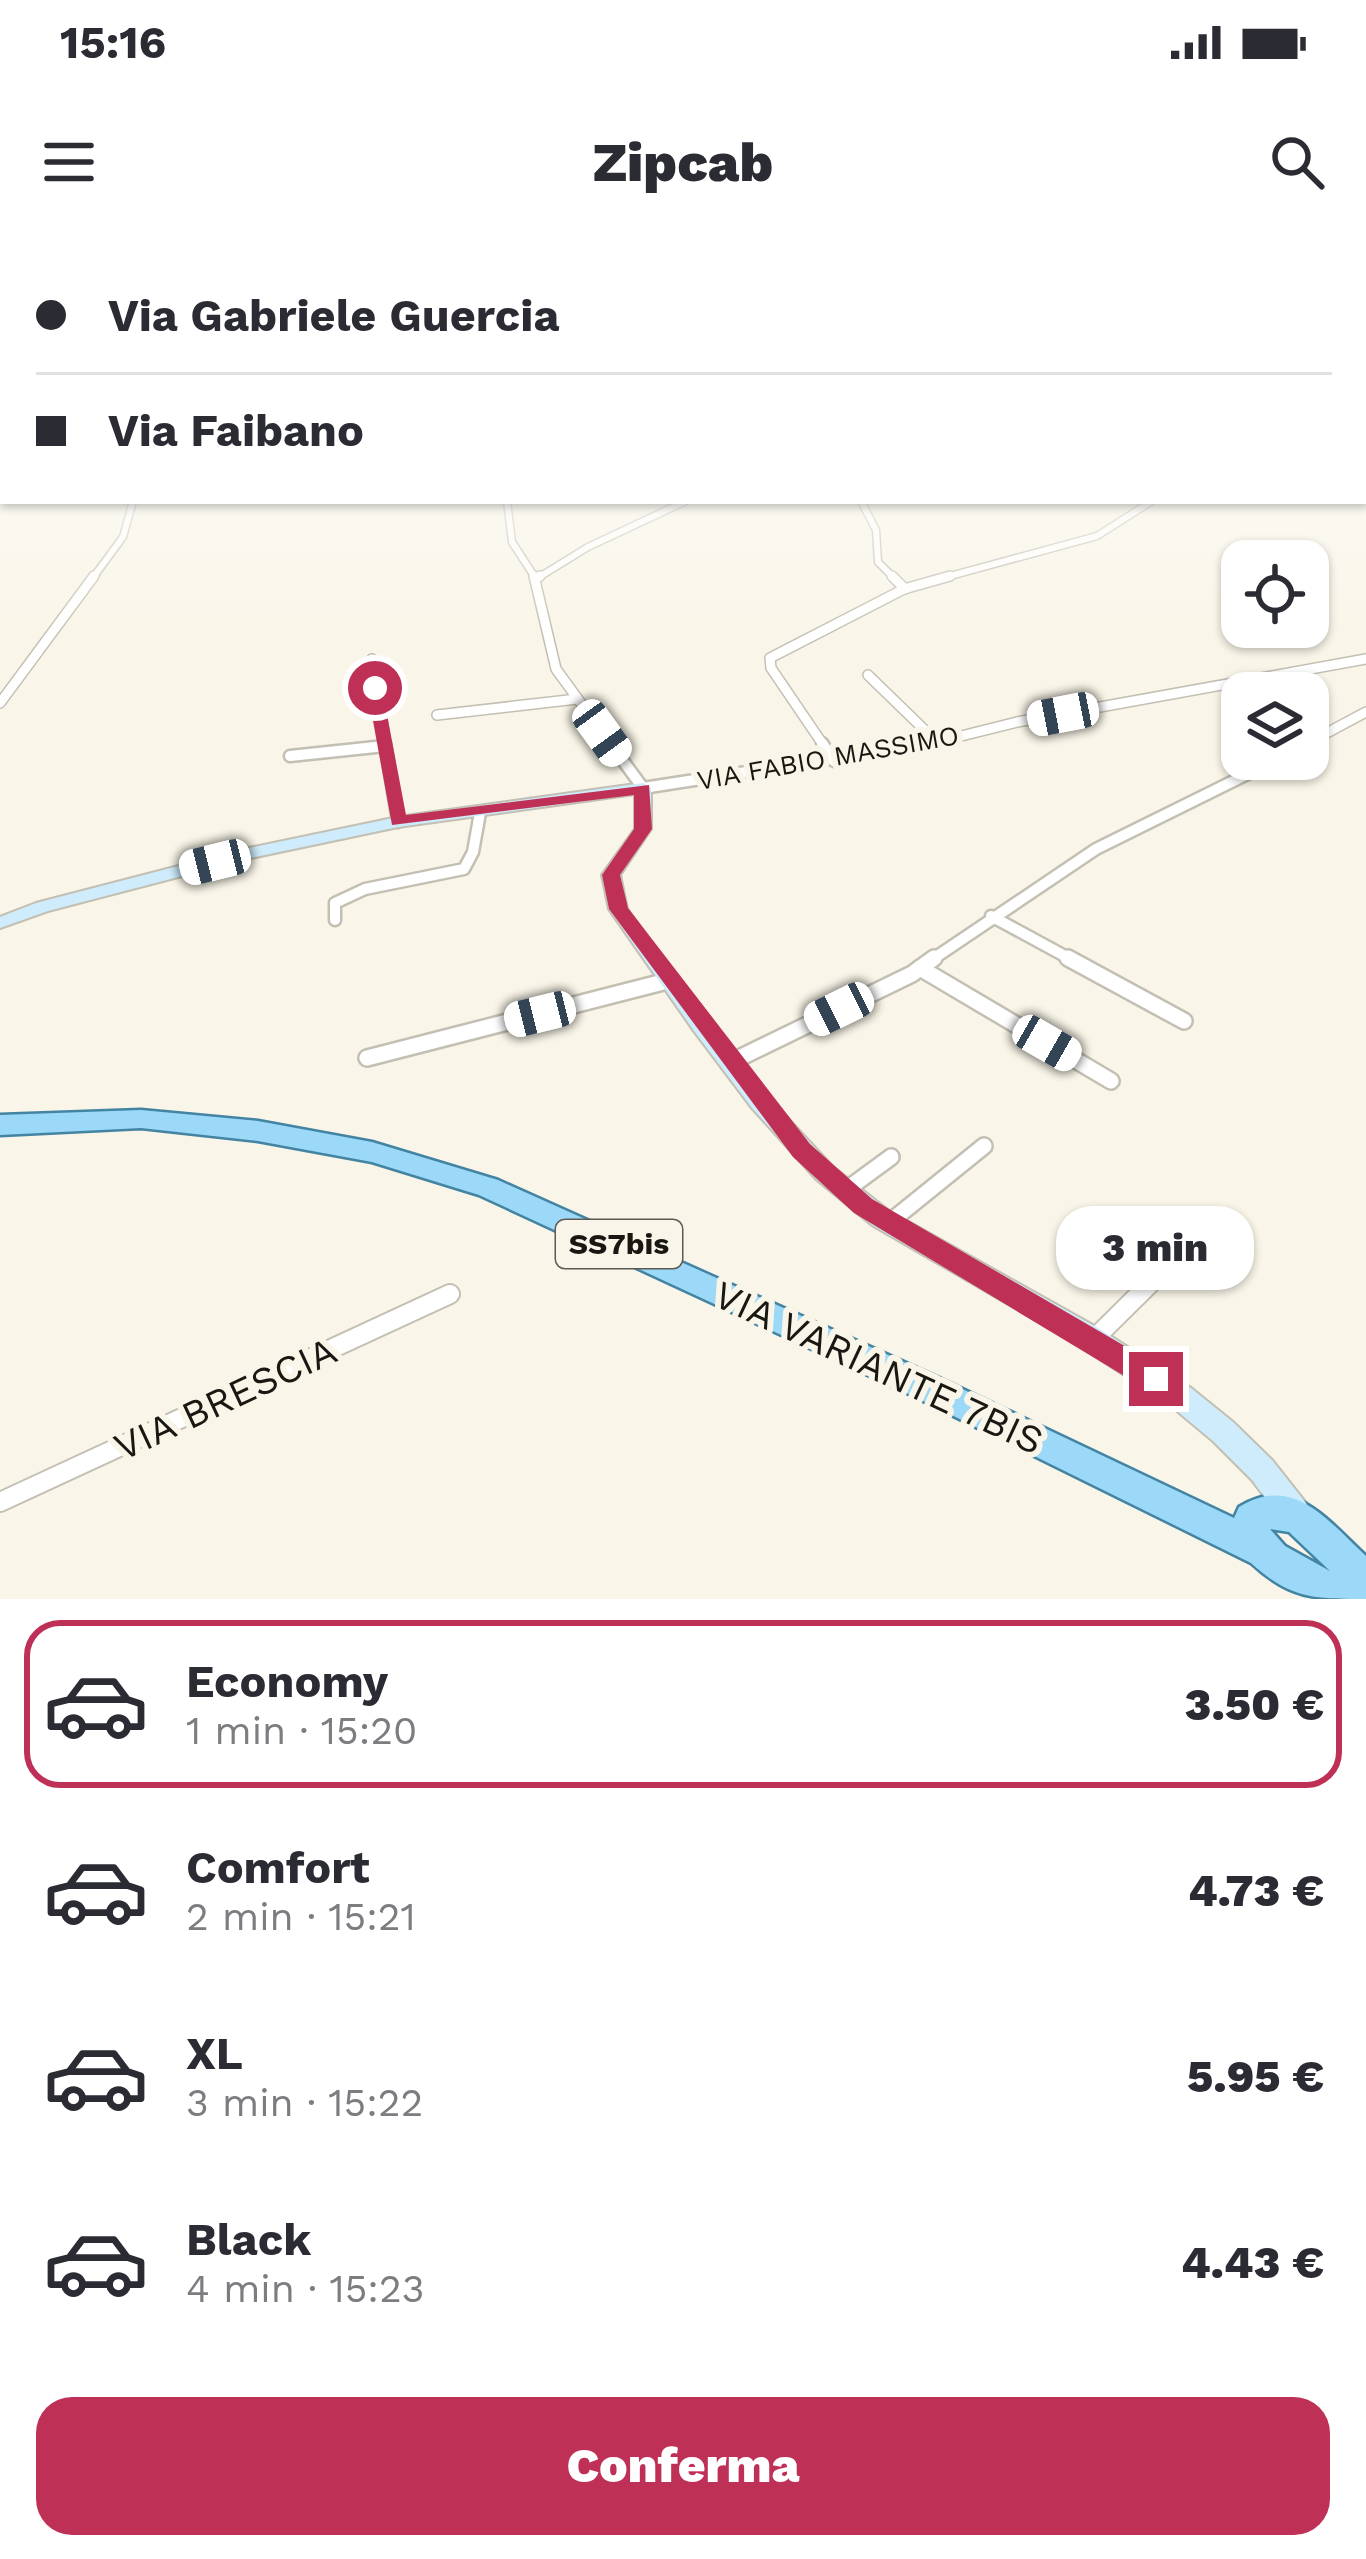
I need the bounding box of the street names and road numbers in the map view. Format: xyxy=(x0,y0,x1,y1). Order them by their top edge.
street label: VIA FABIO MASSIMO xyxy=(695,719,961,797)
road number: SS7bis xyxy=(556,1220,682,1268)
street label: VIA VARIANTE 7BIS xyxy=(707,1272,1050,1463)
street label: VIA BRESCIA xyxy=(107,1327,343,1469)

